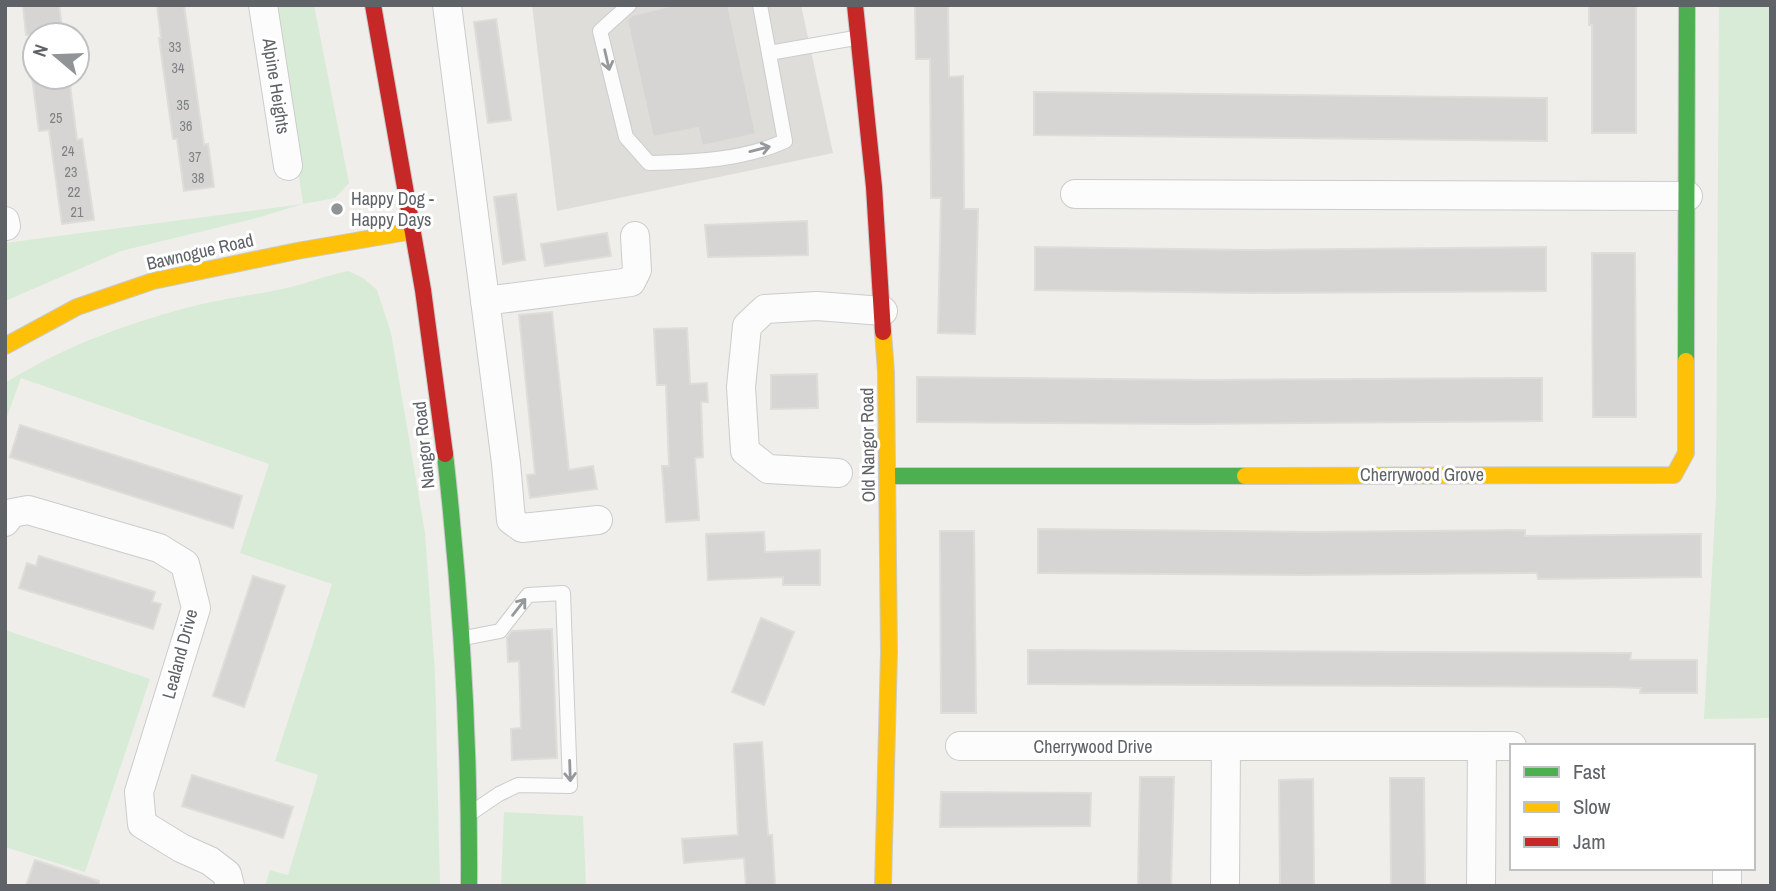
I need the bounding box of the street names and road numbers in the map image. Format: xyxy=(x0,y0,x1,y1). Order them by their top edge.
street label: Alpine Heights xyxy=(256,35,296,136)
street label: Bawnogue Road xyxy=(144,227,256,276)
street label: Old Nangor Road xyxy=(854,387,881,503)
street label: Nangor Road xyxy=(406,400,441,490)
street label: Cherrywood Grove xyxy=(1360,462,1484,487)
street label: Lealand Drive xyxy=(156,606,203,701)
street label: Cherrywood Drive xyxy=(1034,734,1152,759)

